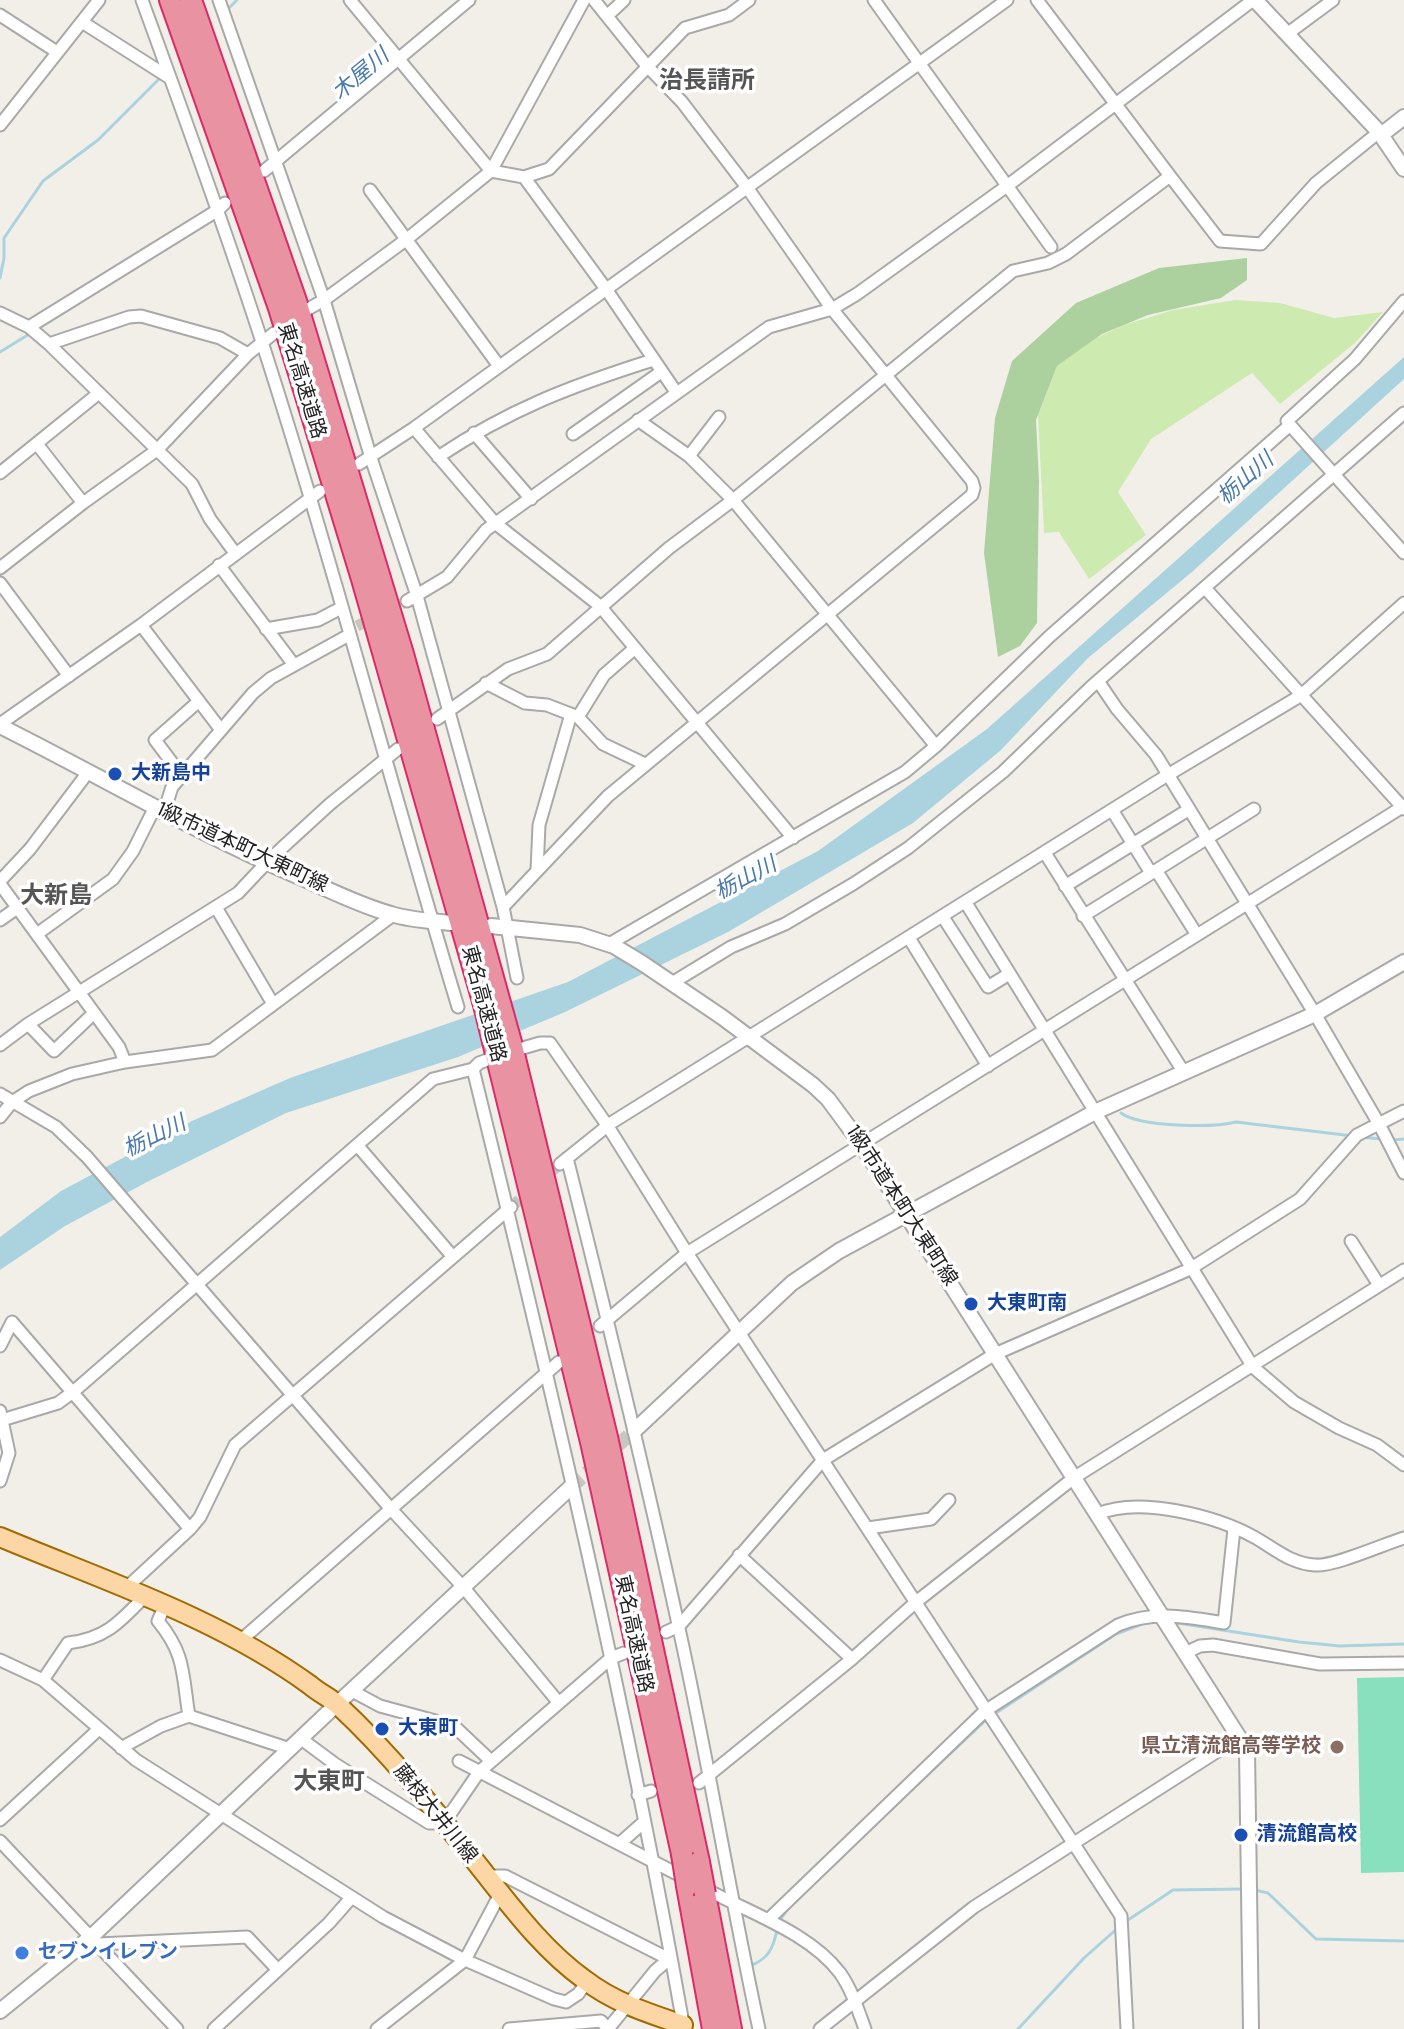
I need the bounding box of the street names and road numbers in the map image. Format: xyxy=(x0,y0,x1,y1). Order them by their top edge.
street label: 東名高速道路 xyxy=(272,320,330,442)
street label: 1級市道本町大東町線 xyxy=(153,798,331,898)
street label: 東名高速道路 xyxy=(456,943,510,1065)
street label: 1級市道本町大東町線 xyxy=(840,1121,962,1291)
street label: 東名高速道路 xyxy=(609,1573,657,1695)
street label: 藤枝大井川線 xyxy=(388,1760,482,1868)

